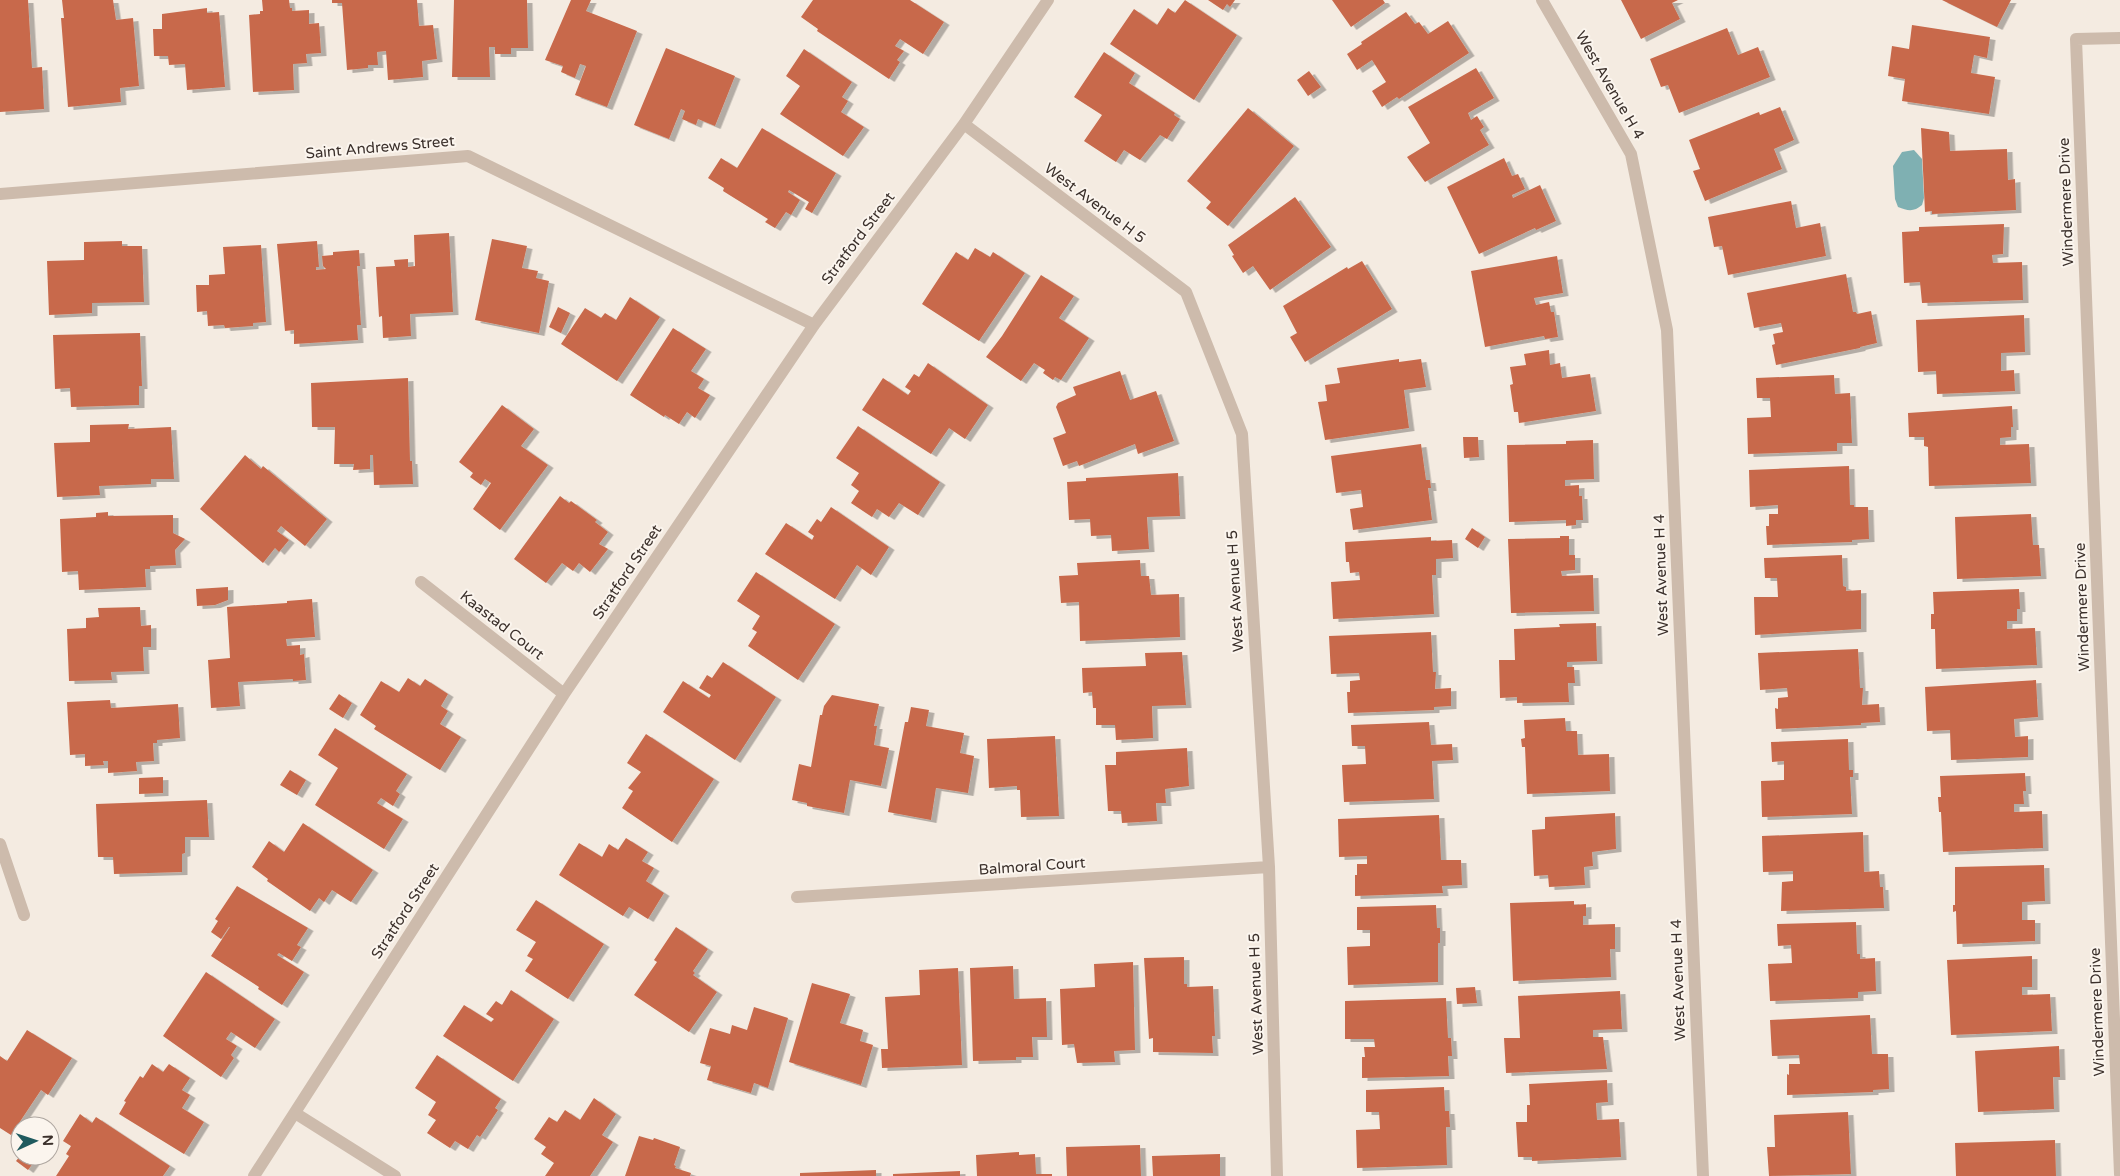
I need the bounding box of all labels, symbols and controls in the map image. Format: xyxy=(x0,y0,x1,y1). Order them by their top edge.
street label: West Avenue H 4 xyxy=(1572,28,1648,142)
street label: Saint Andrews Street xyxy=(305,131,456,162)
street label: Windermere Drive xyxy=(2055,137,2077,267)
street label: West Avenue H 5 xyxy=(1041,159,1149,247)
street label: Stratford Street xyxy=(818,188,899,288)
street label: West Avenue H 4 xyxy=(1650,514,1672,636)
street label: Stratford Street xyxy=(589,521,666,623)
street label: West Avenue H 5 xyxy=(1223,530,1247,652)
street label: Windermere Drive xyxy=(2071,542,2093,672)
street label: Kaastad Court xyxy=(456,587,548,663)
street label: Balmoral Court xyxy=(978,853,1086,879)
street label: Stratford Street xyxy=(367,860,443,962)
street label: West Avenue H 4 xyxy=(1667,919,1689,1041)
street label: West Avenue H 5 xyxy=(1245,933,1267,1055)
street label: Windermere Drive xyxy=(2086,947,2108,1077)
north arrow xyxy=(10,1116,60,1166)
text: N xyxy=(39,1134,56,1146)

